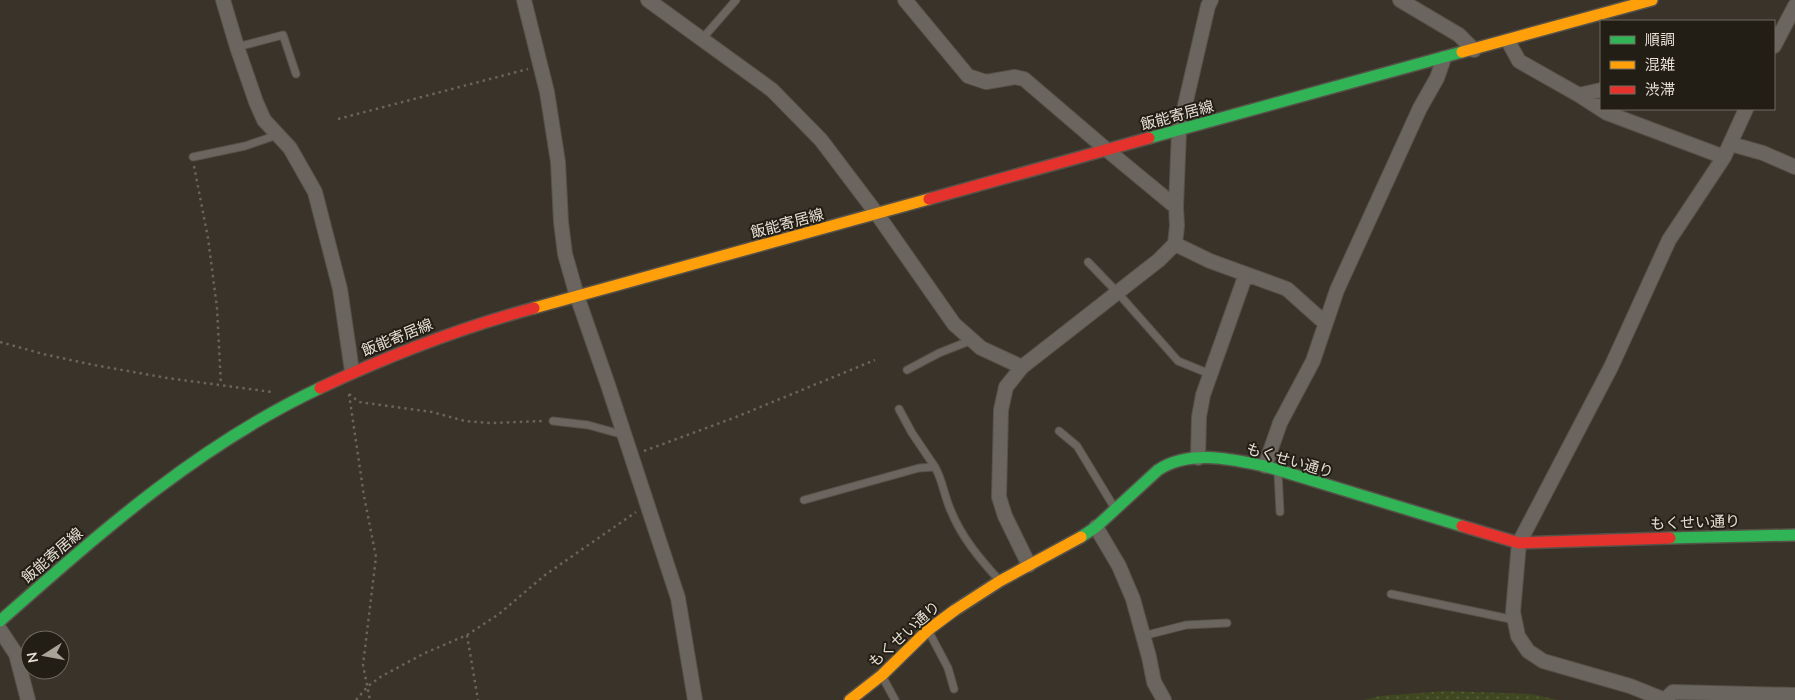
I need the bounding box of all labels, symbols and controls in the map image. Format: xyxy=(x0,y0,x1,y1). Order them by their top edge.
legend xyxy=(1600,20,1775,110)
text: 順調 xyxy=(1645,30,1675,49)
text: 混雑 xyxy=(1645,55,1675,74)
text: 渋滞 xyxy=(1645,80,1675,99)
street label: 飯能寄居線 xyxy=(1138,96,1216,134)
street label: 飯能寄居線 xyxy=(748,204,826,242)
street label: 飯能寄居線 xyxy=(359,314,435,360)
street label: もくせい通り xyxy=(1244,438,1336,482)
street label: もくせい通り xyxy=(1650,511,1740,533)
street label: 飯能寄居線 xyxy=(17,523,87,587)
street label: もくせい通り xyxy=(864,597,944,671)
north arrow xyxy=(20,630,70,680)
text: N xyxy=(22,651,42,664)

